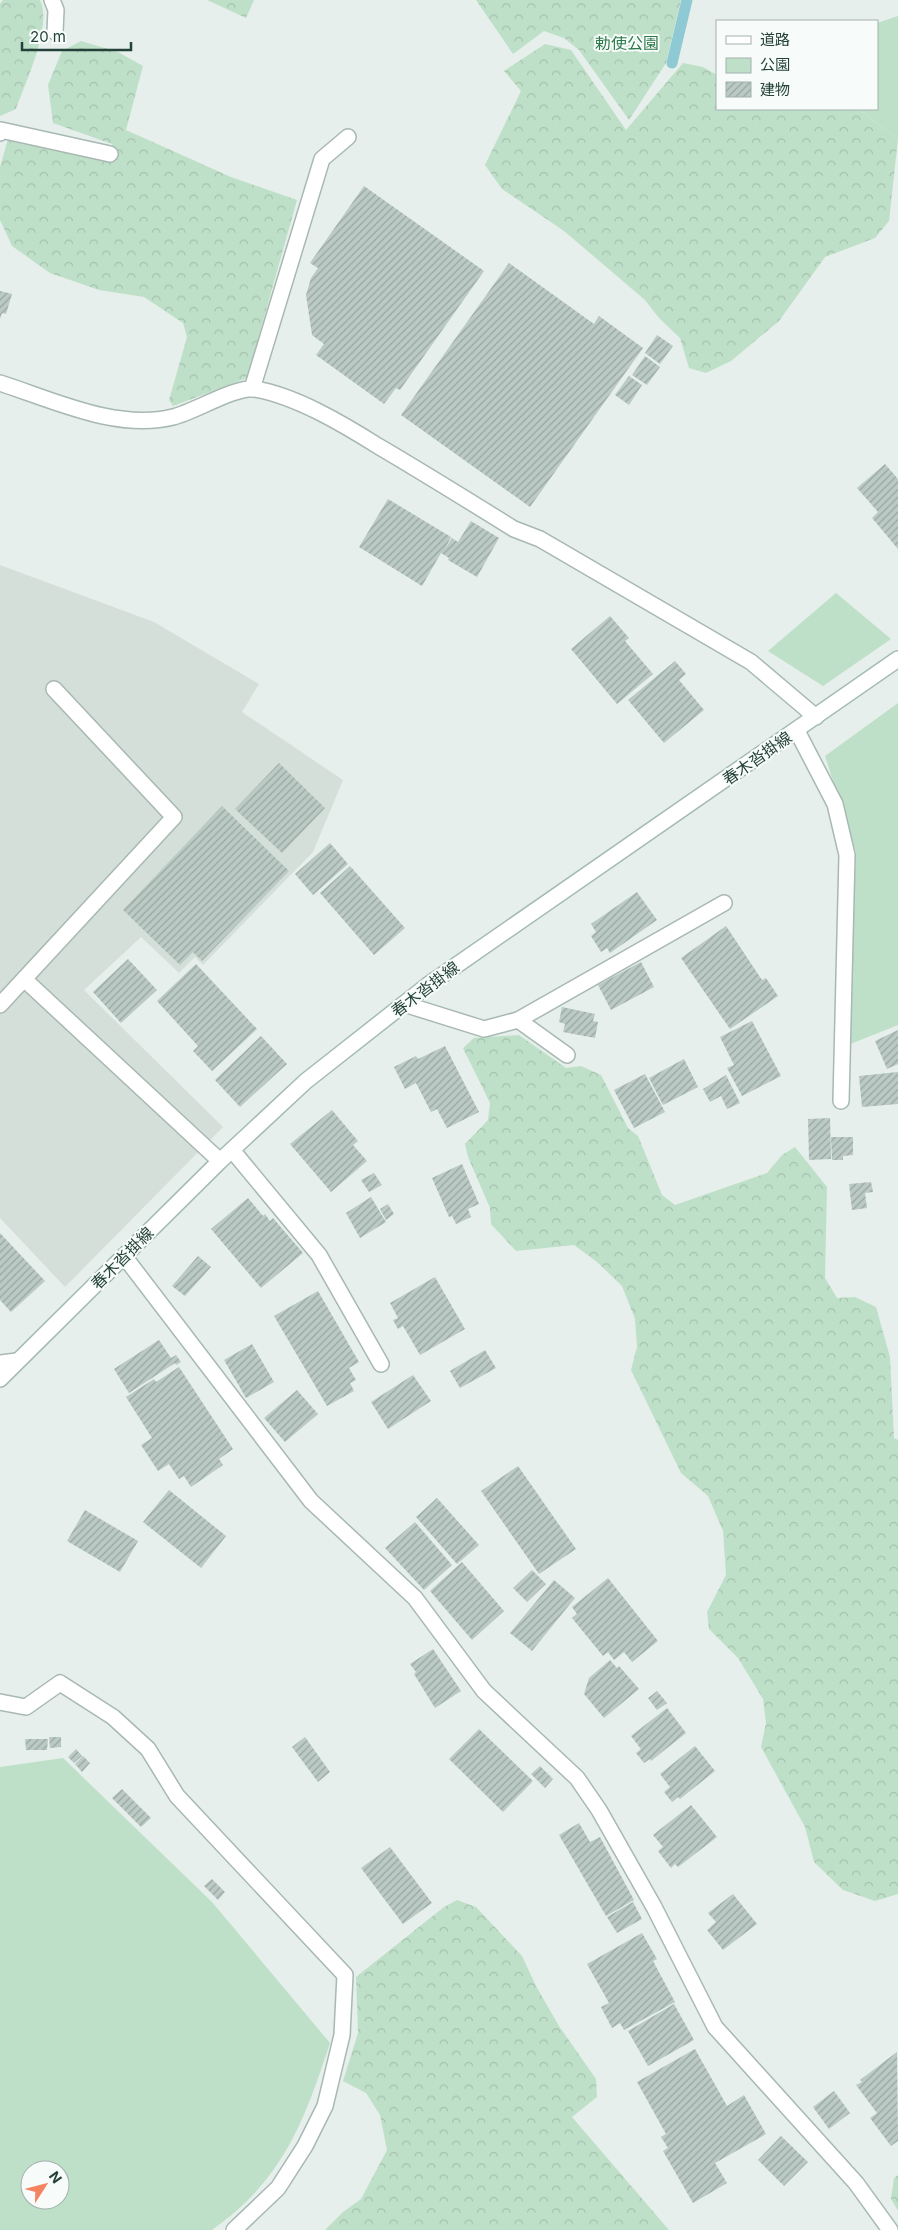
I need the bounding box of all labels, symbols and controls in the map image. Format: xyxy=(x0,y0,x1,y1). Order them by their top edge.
scale bar xyxy=(22,20,131,52)
legend xyxy=(716,20,878,110)
text: 20 m xyxy=(30,27,66,46)
text: 道路 xyxy=(760,30,790,49)
park label: 勅使公園 xyxy=(595,33,659,53)
text: 公園 xyxy=(760,55,790,74)
text: 建物 xyxy=(760,80,790,99)
street label: 春木沓掛線 xyxy=(718,727,796,789)
street label: 春木沓掛線 xyxy=(387,957,463,1021)
street label: 春木沓掛線 xyxy=(87,1223,157,1293)
north arrow xyxy=(20,2160,70,2210)
text: N xyxy=(46,2168,66,2186)

